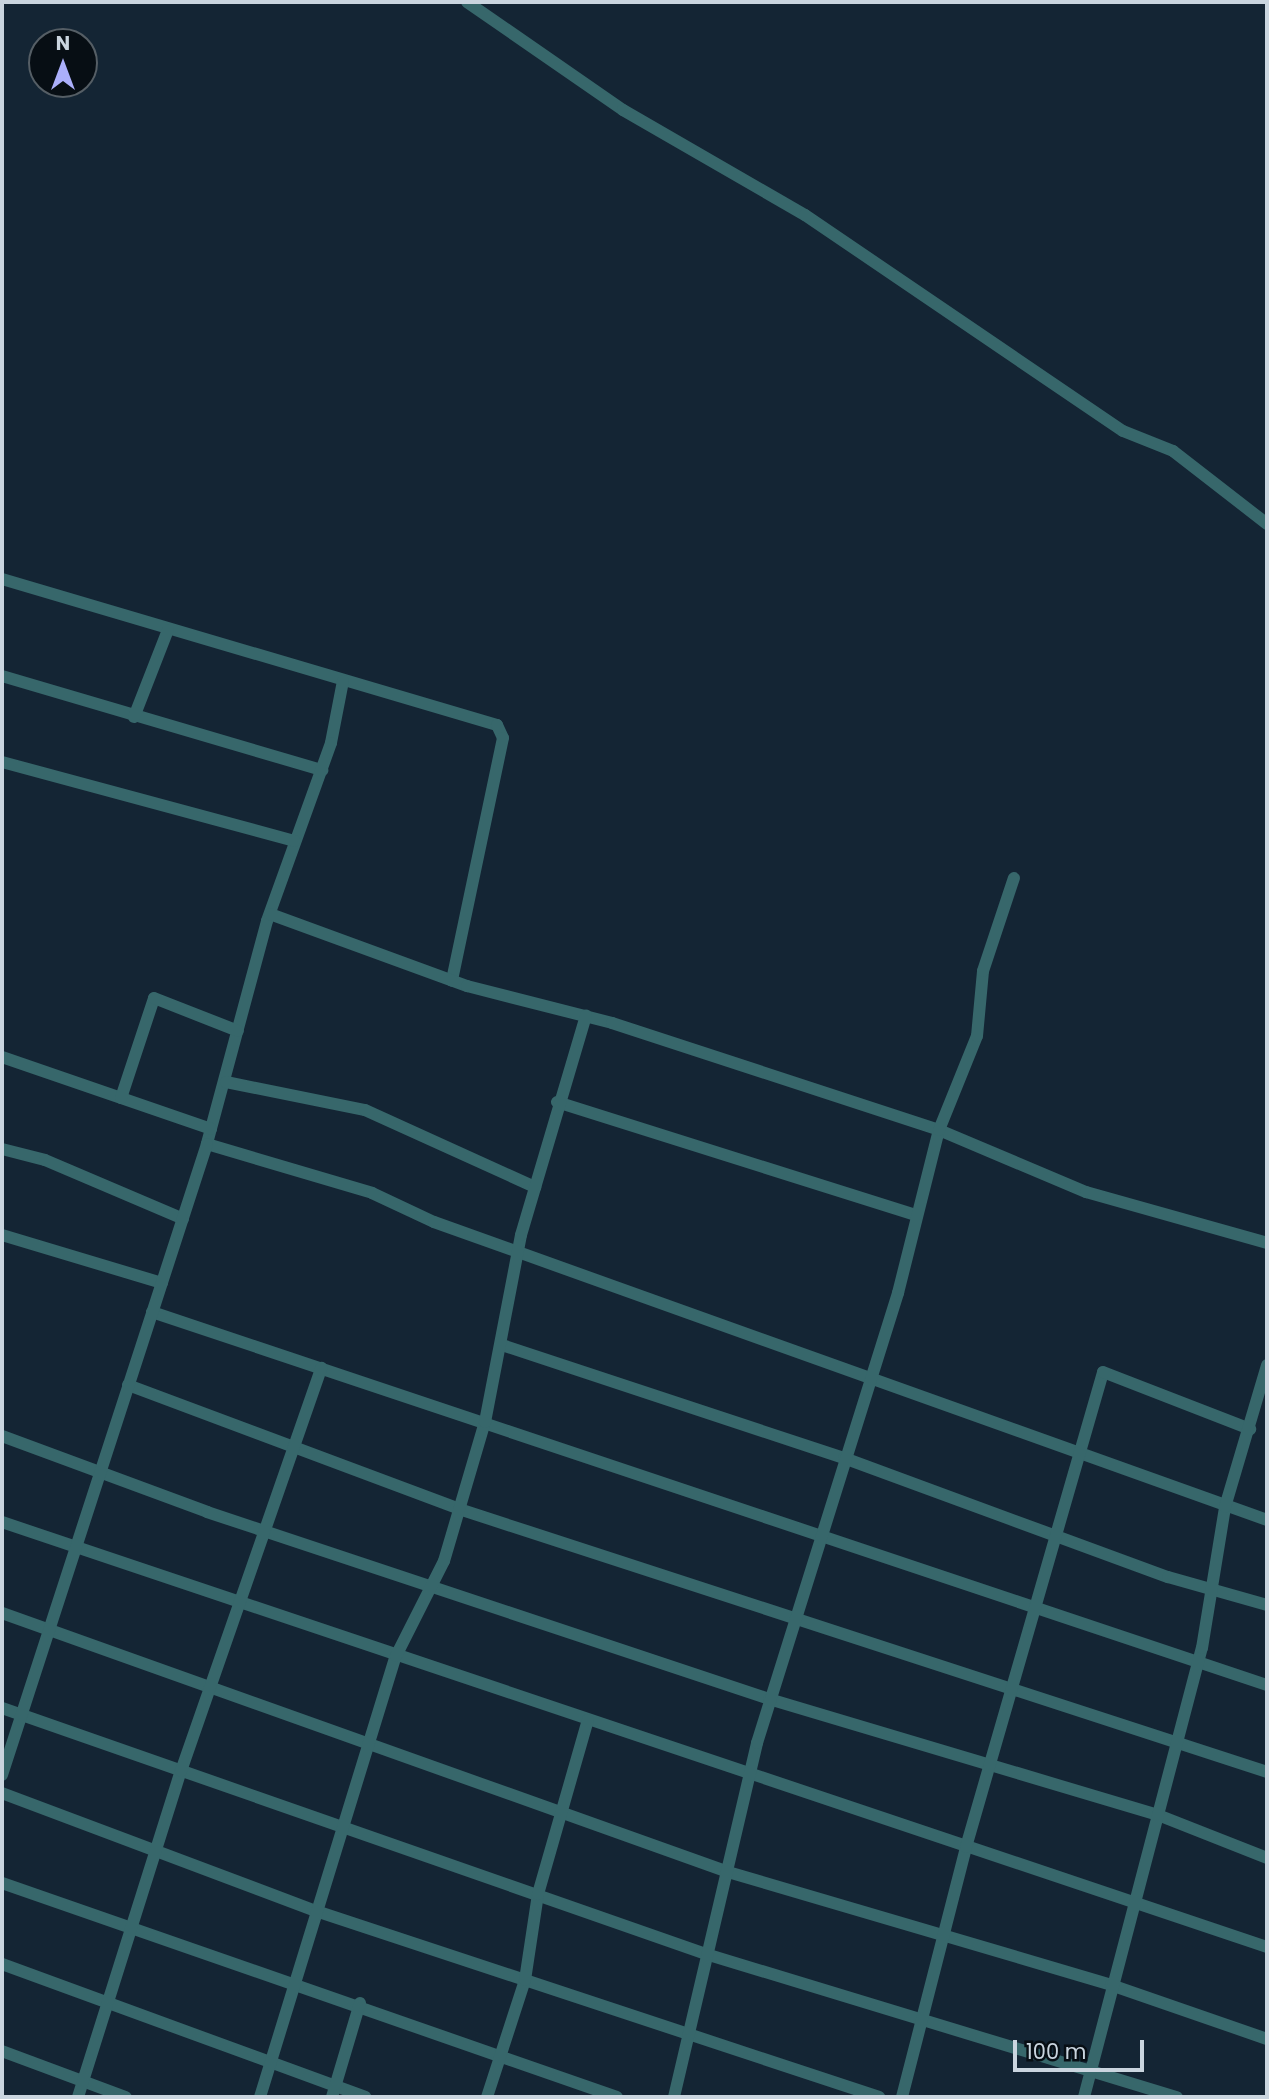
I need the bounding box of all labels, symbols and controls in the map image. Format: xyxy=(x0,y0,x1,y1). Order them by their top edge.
north arrow xyxy=(28,28,98,98)
text: N xyxy=(56,30,70,57)
scale bar xyxy=(1017,2025,1148,2070)
text: 100 m xyxy=(1026,2037,1086,2066)

